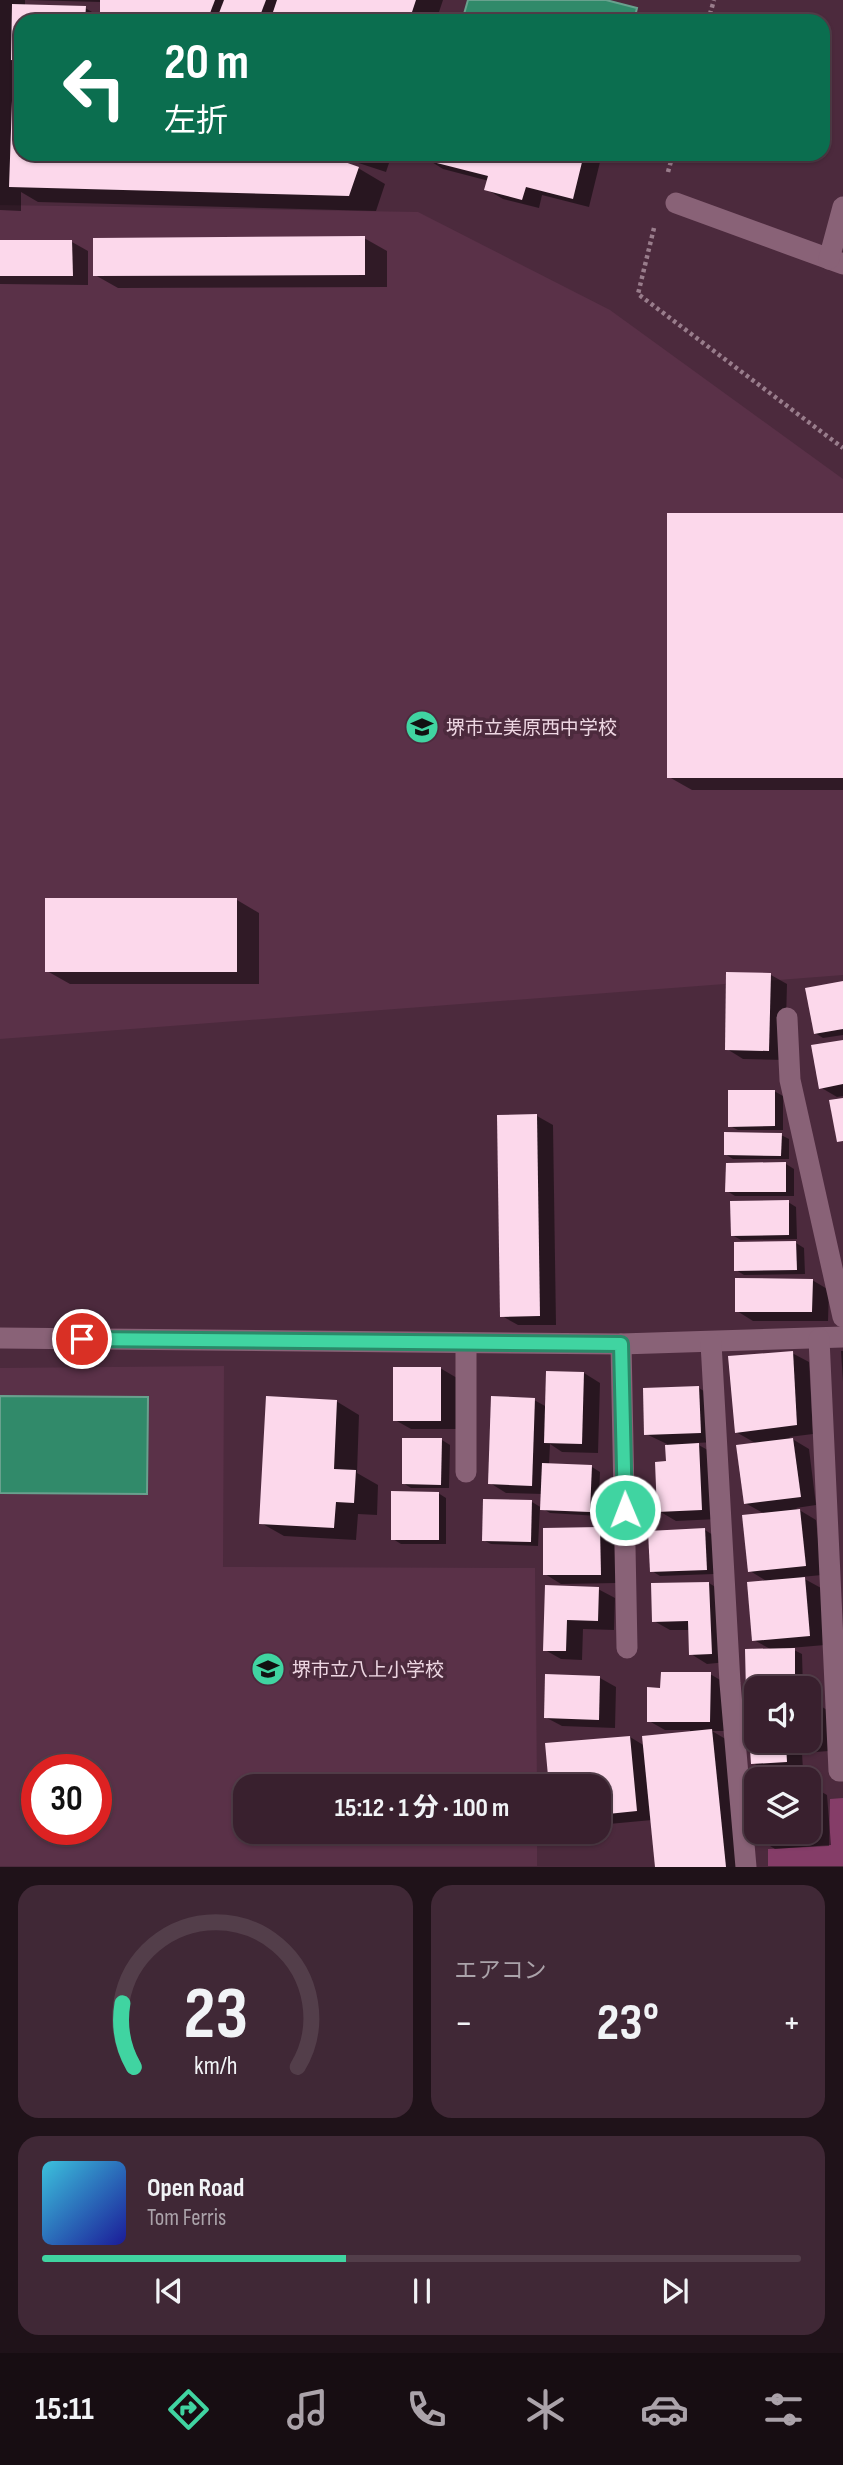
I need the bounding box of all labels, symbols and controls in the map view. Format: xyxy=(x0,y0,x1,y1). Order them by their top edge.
text: 20 m xyxy=(164,34,249,93)
icon: left xyxy=(49,42,140,133)
text: 左折 xyxy=(164,102,228,141)
school or university icon: 堺市立美原西中学校 xyxy=(403,708,441,746)
place label: 堺市立美原西中学校 xyxy=(446,717,617,740)
pin xyxy=(52,1309,112,1369)
icon: arrive xyxy=(63,1320,101,1358)
position arrow xyxy=(588,1473,662,1547)
school or university icon: 堺市立八上小学校 xyxy=(249,1650,287,1688)
place label: 堺市立八上小学校 xyxy=(292,1659,444,1682)
map controls xyxy=(744,1676,821,1844)
button: sound xyxy=(744,1676,821,1753)
speed limit sign: 30 xyxy=(21,1754,112,1845)
button: layers xyxy=(744,1767,821,1844)
text: 15:12 · 1 分 · 100 m xyxy=(335,1793,509,1824)
text: エアコン xyxy=(455,1957,547,1985)
text: 23 xyxy=(183,1972,248,2060)
text: 23° xyxy=(597,1992,659,2055)
text: − xyxy=(455,2001,473,2046)
text: + xyxy=(782,2001,801,2046)
text: km/h xyxy=(194,2051,237,2082)
text: Open Road xyxy=(147,2173,244,2204)
text: Tom Ferris xyxy=(147,2204,226,2232)
icon: previous xyxy=(150,2272,188,2310)
icon: pause xyxy=(403,2272,441,2310)
icon: next xyxy=(656,2272,694,2310)
icon: directions xyxy=(164,2385,213,2434)
icon: music xyxy=(283,2385,332,2434)
icon: phone xyxy=(402,2385,451,2434)
icon: climate xyxy=(521,2385,570,2434)
icon: car xyxy=(640,2385,689,2434)
icon: filters xyxy=(759,2385,808,2434)
text: 15:11 xyxy=(35,2390,94,2429)

